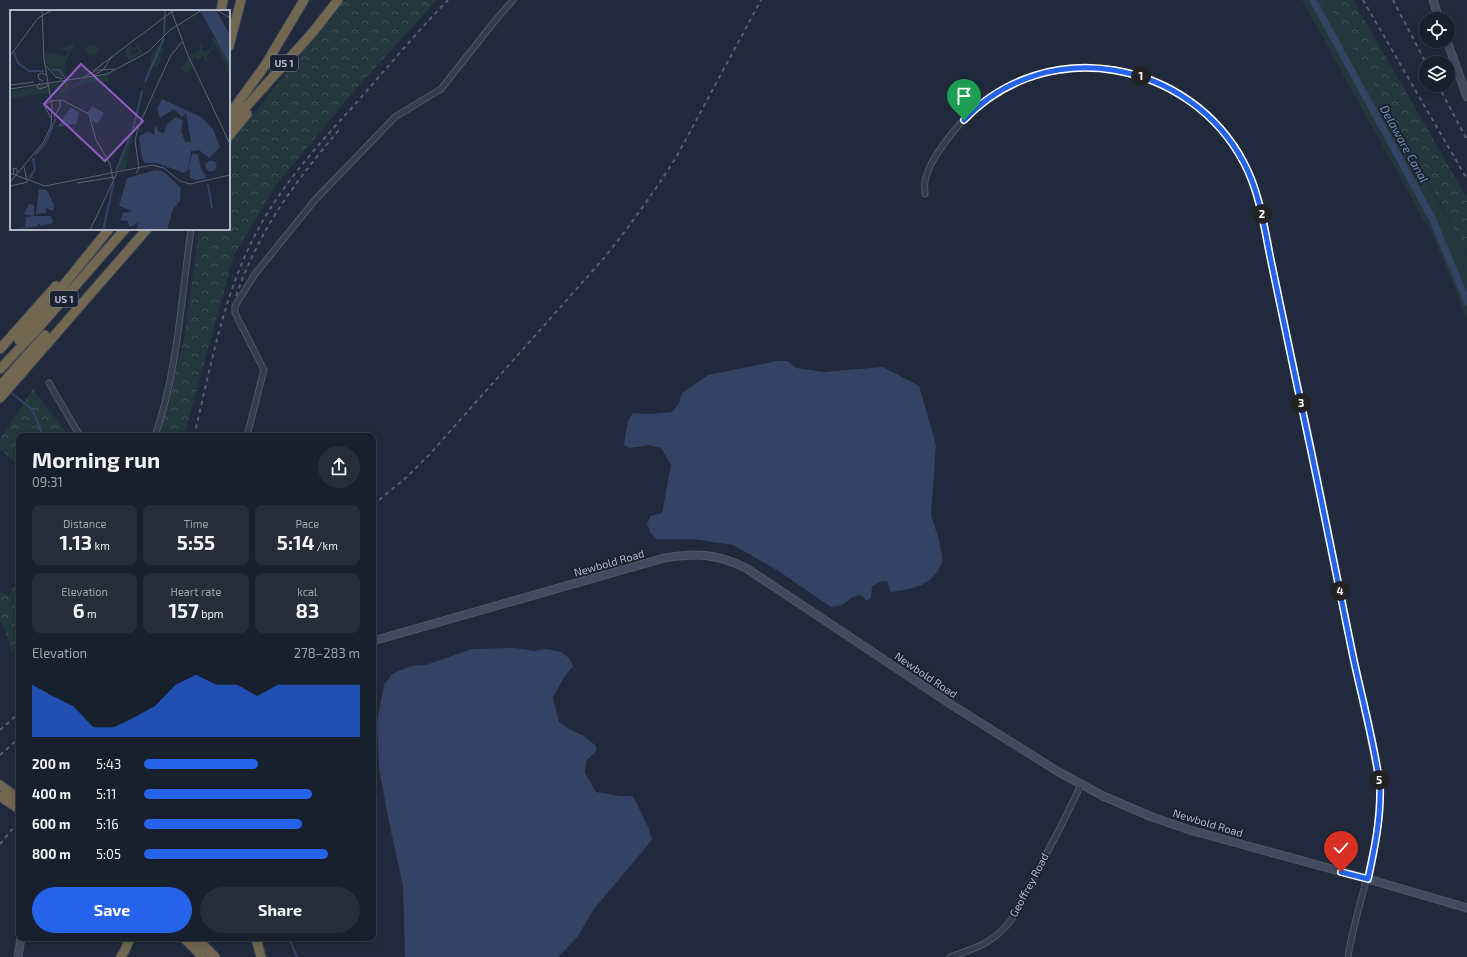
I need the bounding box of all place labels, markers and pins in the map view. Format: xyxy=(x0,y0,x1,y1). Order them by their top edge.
pin: 1 xyxy=(1131,66,1151,86)
pin xyxy=(947,79,981,120)
pin: 2 xyxy=(1252,204,1272,224)
pin: 3 xyxy=(1291,393,1311,413)
pin: 4 xyxy=(1330,581,1350,601)
pin: 5 xyxy=(1369,770,1389,790)
pin xyxy=(1324,831,1358,872)

